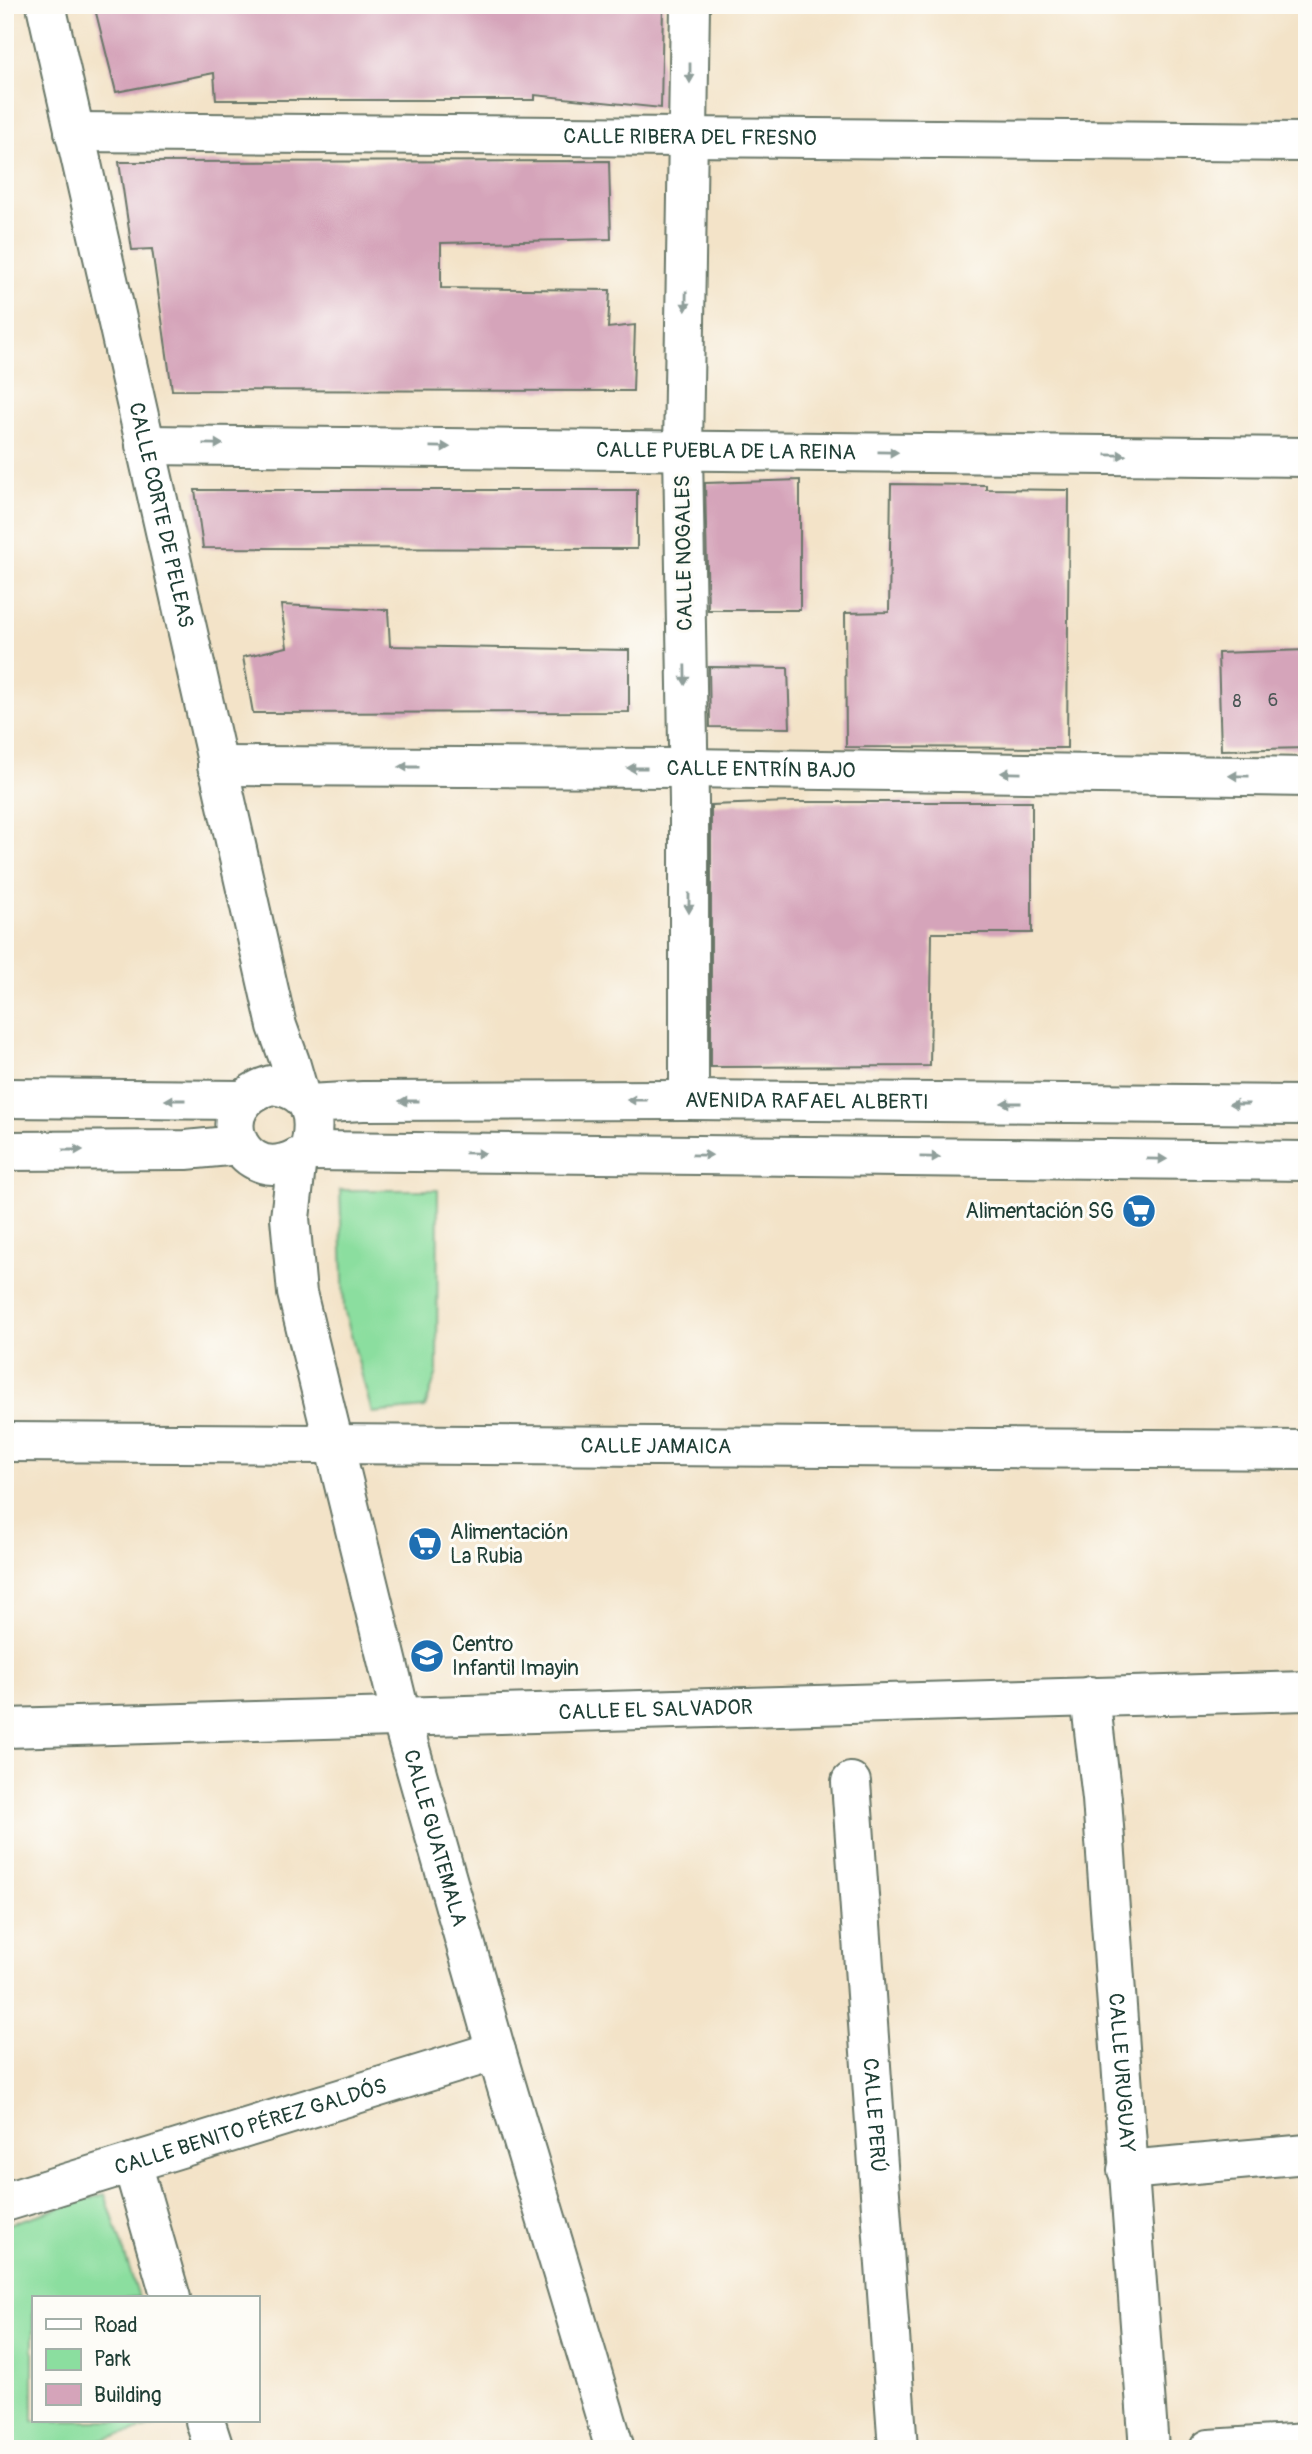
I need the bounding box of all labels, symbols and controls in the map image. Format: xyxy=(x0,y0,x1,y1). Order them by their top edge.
one-way arrow xyxy=(684,63,695,85)
street label: CALLE RIBERA DEL FRESNO xyxy=(563,122,817,152)
one-way arrow xyxy=(680,290,692,312)
street label: CALLE CORTE DE PELEAS xyxy=(123,400,200,630)
street label: CALLE PUEBLA DE LA REINA xyxy=(596,436,856,466)
one-way arrow xyxy=(202,439,224,450)
one-way arrow xyxy=(430,441,452,453)
one-way arrow xyxy=(878,447,900,458)
one-way arrow xyxy=(1105,449,1127,461)
street label: CALLE NOGALES xyxy=(669,475,699,631)
one-way arrow xyxy=(680,665,691,687)
house number: 6 xyxy=(1268,689,1278,712)
house number: 8 xyxy=(1232,690,1242,713)
street label: CALLE ENTRÍN BAJO xyxy=(667,754,856,784)
one-way arrow xyxy=(398,761,420,773)
one-way arrow xyxy=(625,762,647,774)
one-way arrow xyxy=(1000,767,1022,779)
one-way arrow xyxy=(1227,771,1249,782)
one-way arrow xyxy=(683,892,695,914)
street label: AVENIDA RAFAEL ALBERTI xyxy=(685,1086,929,1115)
one-way arrow xyxy=(164,1094,186,1106)
one-way arrow xyxy=(625,1094,647,1106)
one-way arrow xyxy=(398,1095,420,1107)
one-way arrow xyxy=(1000,1097,1022,1109)
one-way arrow xyxy=(1227,1098,1249,1110)
one-way arrow xyxy=(63,1144,85,1156)
one-way arrow xyxy=(464,1147,486,1159)
one-way arrow xyxy=(692,1149,714,1161)
one-way arrow xyxy=(919,1151,941,1163)
one-way arrow xyxy=(1147,1154,1169,1165)
supermarket icon: Alimentación SG xyxy=(1120,1192,1158,1230)
place label: Alimentación SG xyxy=(965,1198,1114,1225)
street label: CALLE JAMAICA xyxy=(580,1432,731,1460)
place label: Alimentación La Rubia xyxy=(450,1519,568,1570)
supermarket icon: Alimentación La Rubia xyxy=(406,1525,444,1563)
place label: Centro Infantil Imayin xyxy=(452,1631,579,1682)
school or university icon: Centro Infantil Imayin xyxy=(408,1637,446,1675)
street label: CALLE EL SALVADOR xyxy=(558,1693,753,1726)
street label: CALLE GUATEMALA xyxy=(397,1746,473,1929)
street label: CALLE URUGUAY xyxy=(1103,1992,1141,2153)
street label: CALLE PERÚ xyxy=(857,2057,892,2173)
street label: CALLE BENITO PÉREZ GALDÓS xyxy=(111,2072,390,2181)
legend xyxy=(32,2296,259,2422)
text: Road xyxy=(94,2312,138,2339)
text: Park xyxy=(94,2346,131,2373)
text: Building xyxy=(94,2382,161,2409)

